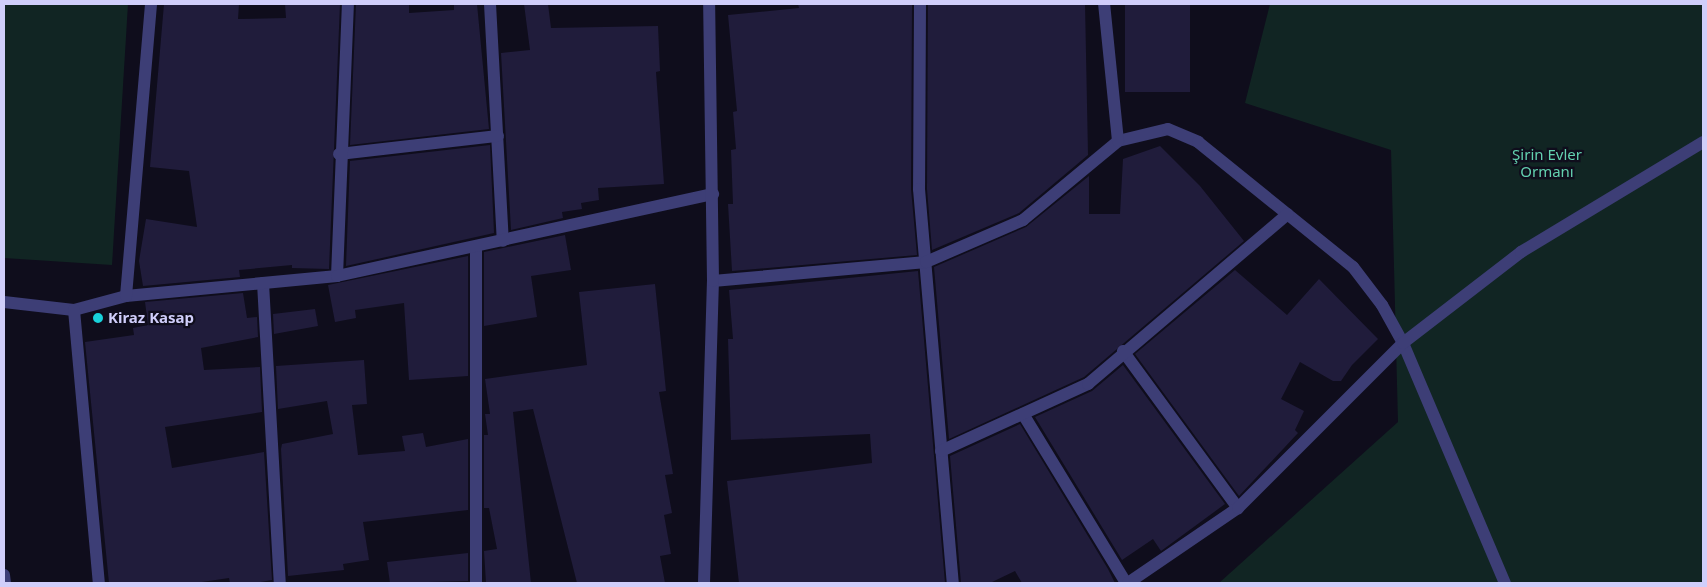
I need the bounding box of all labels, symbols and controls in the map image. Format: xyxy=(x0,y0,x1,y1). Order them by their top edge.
park label: Şirin Evler Ormanı xyxy=(1512,145,1582,180)
place label: Kiraz Kasap xyxy=(108,309,194,327)
marker: Kiraz Kasap xyxy=(92,312,104,324)

